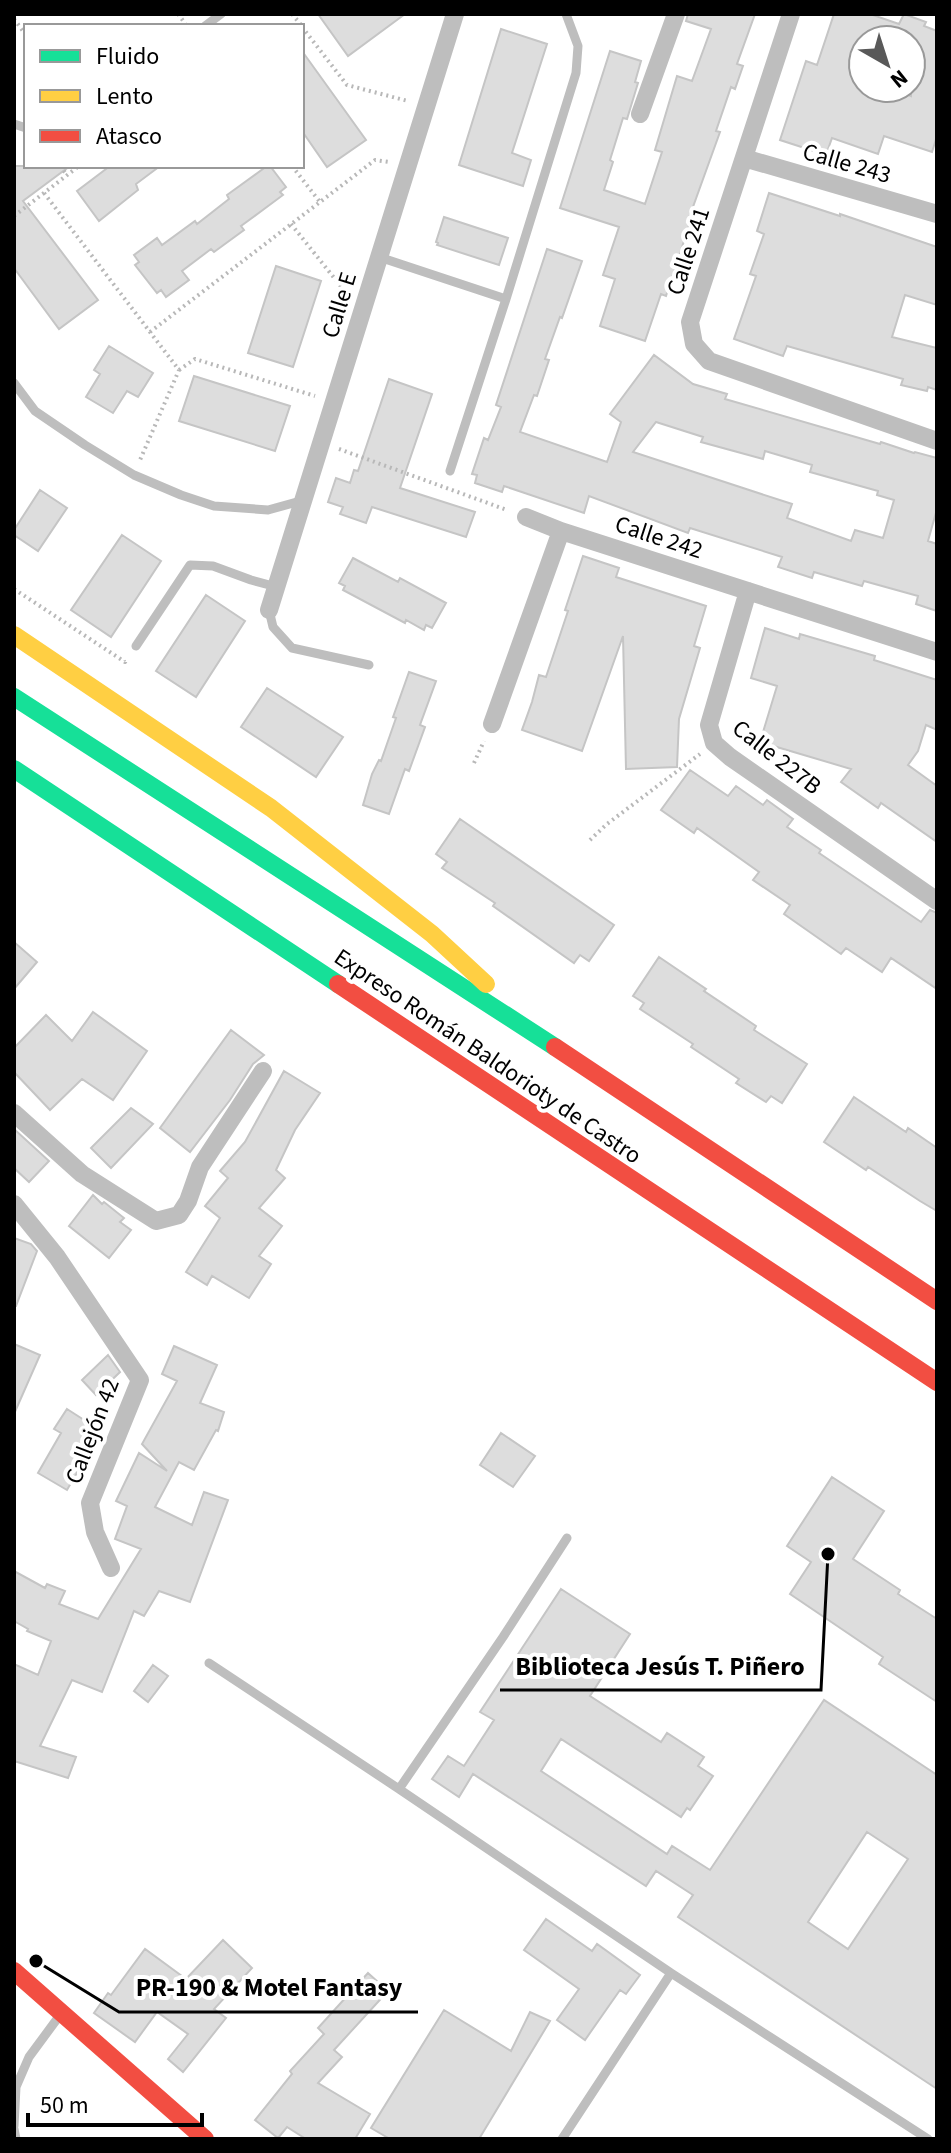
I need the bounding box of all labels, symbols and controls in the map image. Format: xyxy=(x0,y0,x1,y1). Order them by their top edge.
legend xyxy=(24,24,304,168)
north arrow xyxy=(847,24,927,104)
text: Fluido xyxy=(96,39,159,74)
text: N xyxy=(883,62,915,96)
text: Lento xyxy=(96,79,153,114)
text: Atasco xyxy=(96,119,162,154)
street label: Calle 243 xyxy=(799,134,895,193)
street label: Calle 241 xyxy=(658,203,719,300)
street label: Calle E xyxy=(313,268,366,342)
street label: Calle 242 xyxy=(610,507,707,568)
street label: Calle 227B xyxy=(725,711,829,803)
street label: Expreso Román Baldorioty de Castro xyxy=(327,940,649,1173)
street label: Callejón 42 xyxy=(56,1373,129,1489)
callout: Biblioteca Jesús T. Piñero xyxy=(500,1640,821,1690)
text: Biblioteca Jesús T. Piñero xyxy=(515,1648,805,1685)
callout: PR-190 & Motel Fantasy xyxy=(119,1962,418,2012)
text: PR-190 & Motel Fantasy xyxy=(136,1969,403,2006)
scale bar xyxy=(28,2077,202,2127)
text: 50 m xyxy=(40,2088,89,2123)

